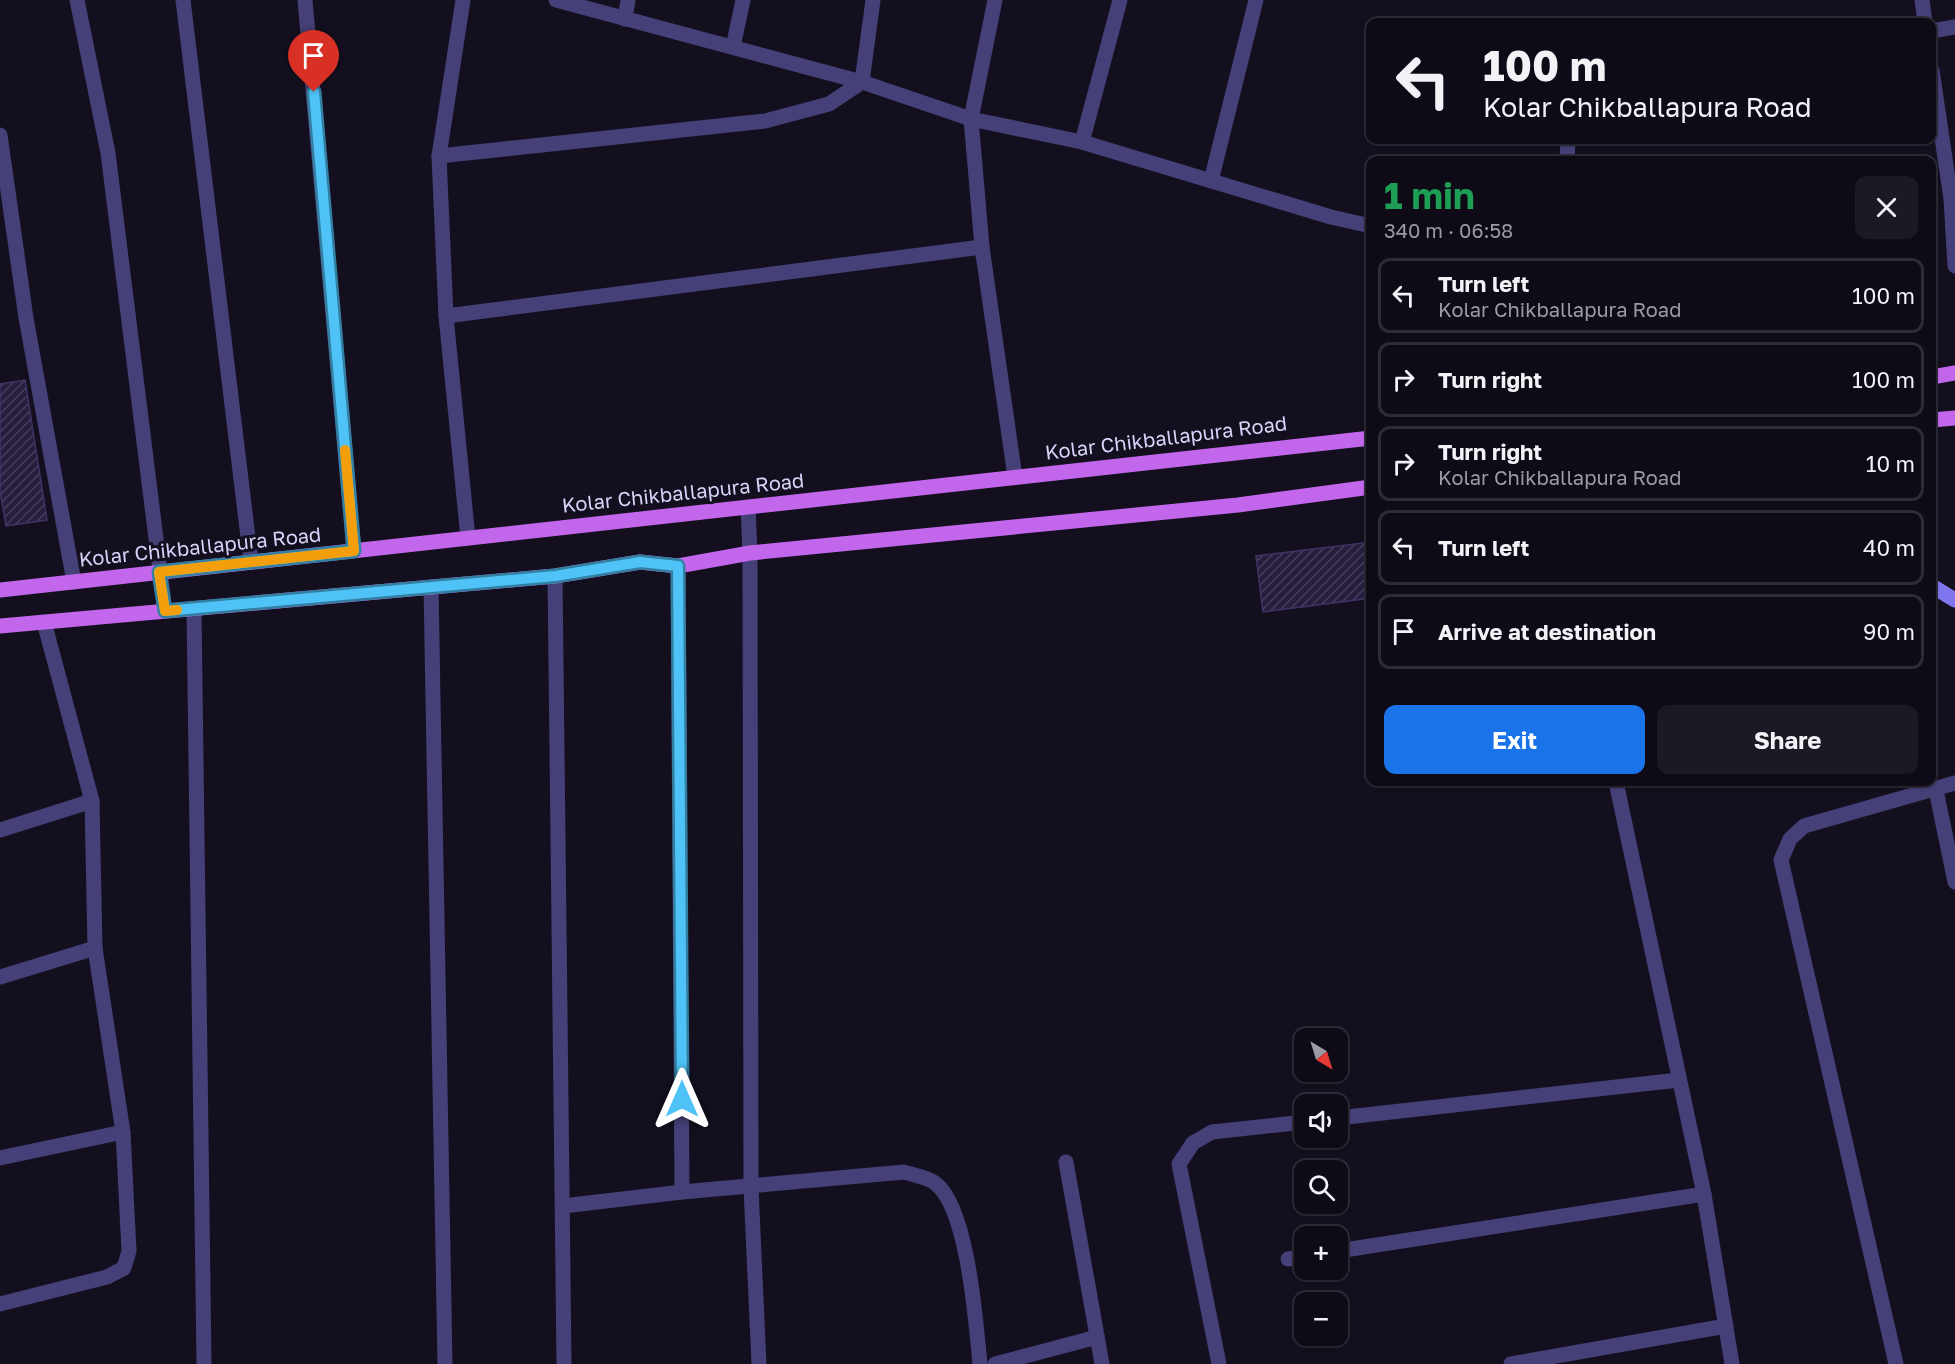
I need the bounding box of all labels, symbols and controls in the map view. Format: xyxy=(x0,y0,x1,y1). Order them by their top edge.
pin xyxy=(288,30,339,92)
icon: arrive xyxy=(297,39,330,72)
text: 100 m xyxy=(1483,40,1606,90)
icon: left xyxy=(1384,42,1462,120)
text: Kolar Chikballapura Road xyxy=(1483,91,1812,123)
text: 1 min xyxy=(1384,174,1475,217)
button: close xyxy=(1855,176,1918,239)
text: 340 m · 06:58 xyxy=(1384,218,1513,242)
text: Turn left xyxy=(1438,270,1529,297)
icon: left xyxy=(1387,279,1420,312)
text: 100 m xyxy=(1852,282,1915,309)
text: Kolar Chikballapura Road xyxy=(1438,297,1681,321)
icon: right xyxy=(1387,363,1420,396)
text: Turn right xyxy=(1438,366,1542,393)
text: 100 m xyxy=(1852,366,1915,393)
street label: Kolar Chikballapura Road xyxy=(1044,410,1288,464)
text: Turn right xyxy=(1438,438,1542,465)
icon: right xyxy=(1387,447,1420,480)
text: 10 m xyxy=(1866,450,1915,477)
text: Kolar Chikballapura Road xyxy=(1438,465,1681,489)
street label: Kolar Chikballapura Road xyxy=(561,467,805,517)
street label: Kolar Chikballapura Road xyxy=(78,521,322,571)
icon: left xyxy=(1387,531,1420,564)
text: Turn left xyxy=(1438,534,1529,561)
text: 40 m xyxy=(1863,534,1915,561)
icon: arrive xyxy=(1387,615,1420,648)
text: Arrive at destination xyxy=(1438,618,1656,645)
text: 90 m xyxy=(1863,618,1915,645)
button: Exit xyxy=(1384,705,1645,774)
button: Share xyxy=(1657,705,1918,774)
north arrow xyxy=(1294,1028,1348,1082)
map controls xyxy=(1294,1028,1348,1346)
position arrow xyxy=(650,1067,714,1131)
button: sound xyxy=(1294,1094,1348,1148)
button: search xyxy=(1294,1160,1348,1214)
button: + xyxy=(1294,1226,1348,1280)
button: − xyxy=(1294,1292,1348,1346)

